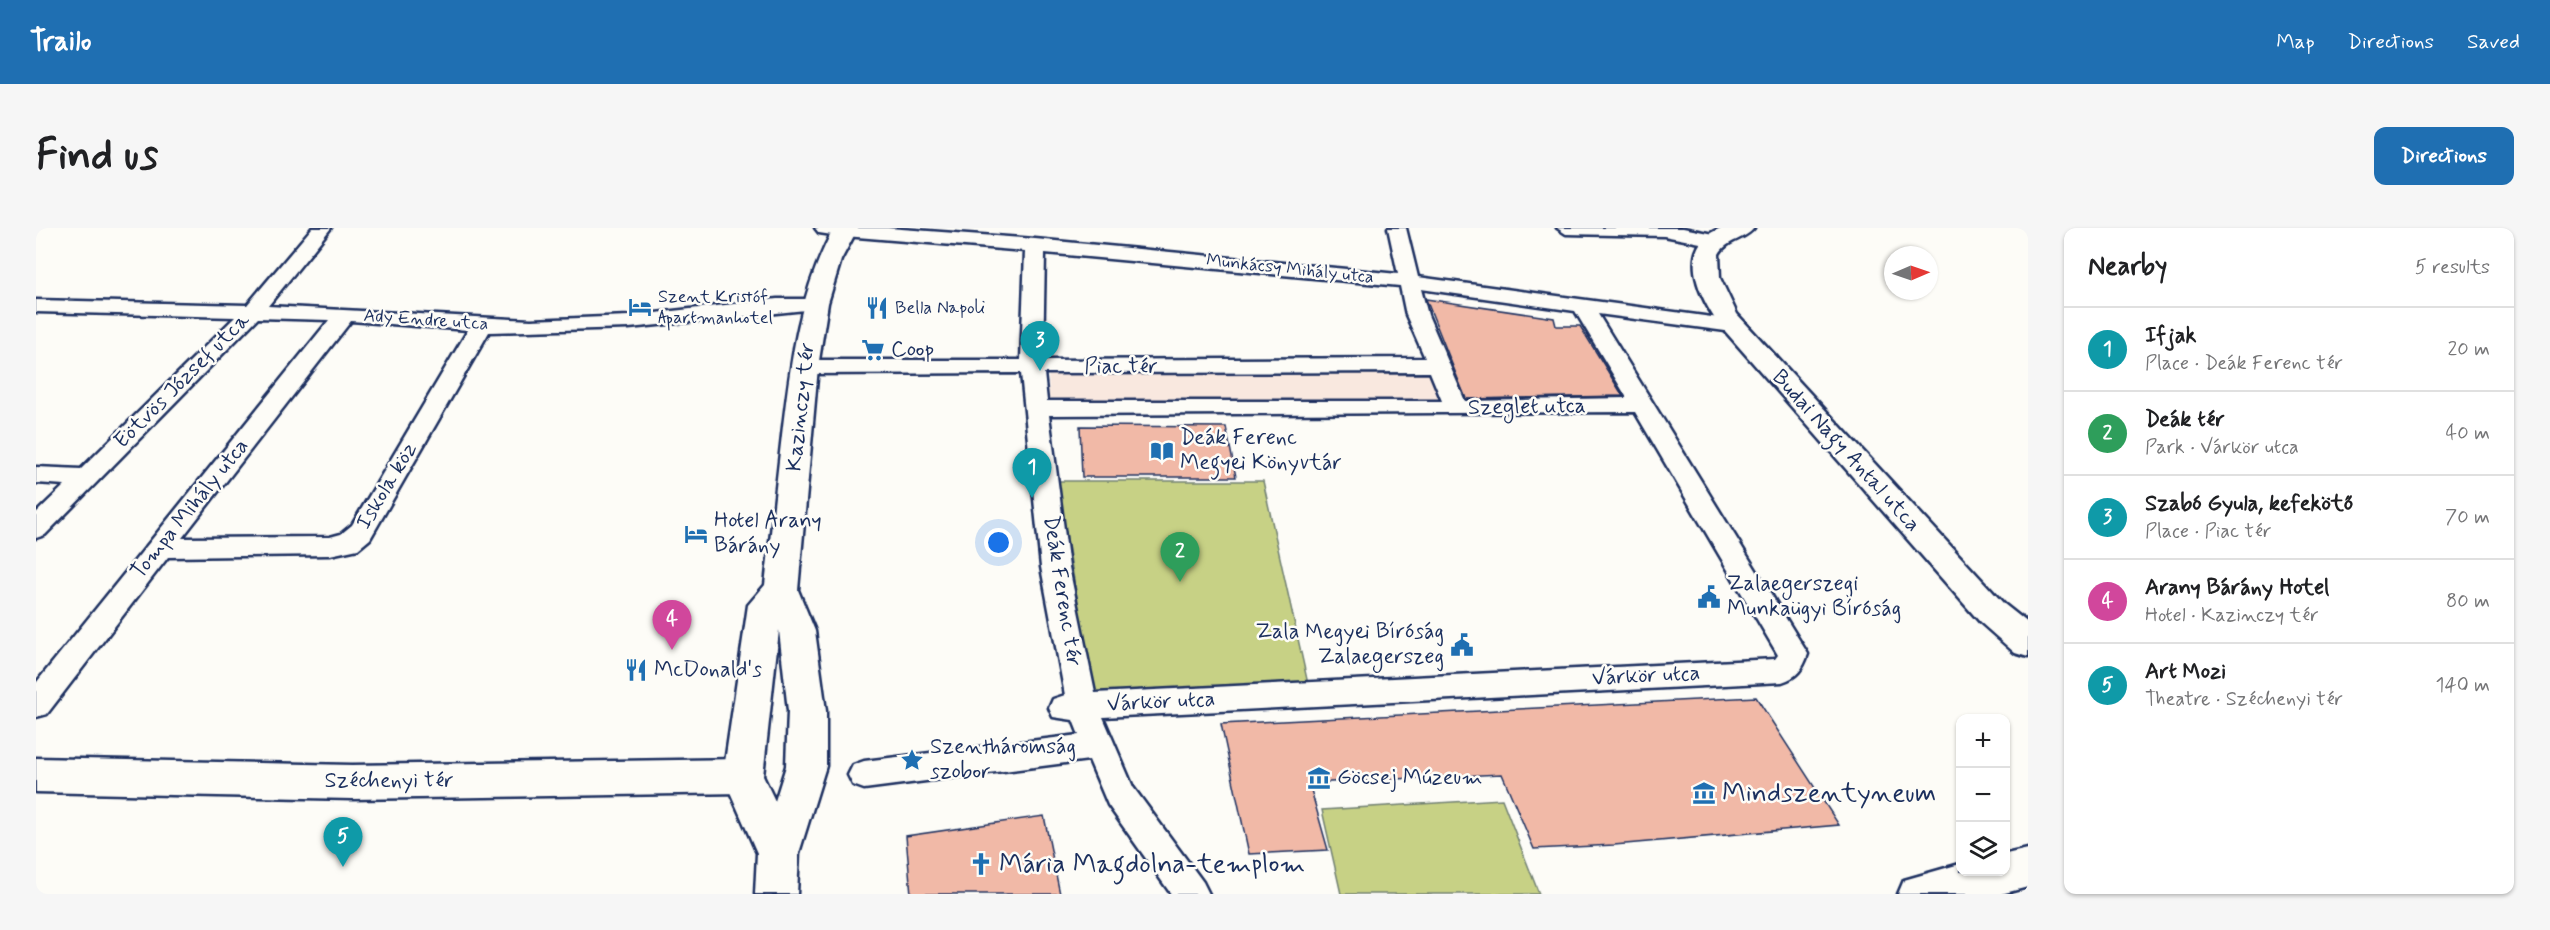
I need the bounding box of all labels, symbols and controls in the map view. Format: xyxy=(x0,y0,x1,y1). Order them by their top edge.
text: Trailo xyxy=(30,24,91,61)
text: Map xyxy=(2276,28,2315,56)
text: Directions xyxy=(2348,28,2434,56)
text: Saved xyxy=(2467,28,2520,56)
button: Directions xyxy=(2374,127,2514,185)
text: Find us xyxy=(36,129,158,184)
north arrow xyxy=(1884,246,1938,300)
street label: Munkácsy Mihály utca xyxy=(1205,248,1375,290)
text: Nearby xyxy=(2088,250,2167,284)
text: 5 results xyxy=(2415,254,2490,281)
place label: Szent Kristóf Apartmanhotel xyxy=(658,285,773,331)
hotel icon: Szent Kristóf Apartmanhotel xyxy=(627,294,653,320)
restaurant icon: Bella Napoli xyxy=(864,295,890,321)
place label: Bella Napoli xyxy=(895,296,985,320)
street label: Ady Endre utca xyxy=(363,304,489,336)
street label: Eötvös József utca xyxy=(108,307,256,455)
pin: 3 xyxy=(1020,322,1060,371)
text: Ifjak xyxy=(2145,322,2196,350)
place label: Coop xyxy=(891,336,934,364)
text: 1 xyxy=(2103,336,2112,363)
text: 20 m xyxy=(2447,336,2490,363)
supermarket icon: Coop xyxy=(860,337,886,363)
street label: Kazinczy tér xyxy=(780,341,822,473)
text: Place · Deák Ferenc tér xyxy=(2145,350,2343,377)
street label: Piac tér xyxy=(1084,353,1158,381)
street label: Budai Nagy Antal utca xyxy=(1763,364,1926,540)
street label: Szeglet utca xyxy=(1468,392,1586,425)
text: Deák tér xyxy=(2145,406,2225,434)
text: 2 xyxy=(2103,420,2112,447)
text: 40 m xyxy=(2446,420,2490,447)
place label: Deák Ferenc Megyei Könyvtár xyxy=(1180,424,1342,480)
street label: Tompa Mihály utca xyxy=(125,433,255,585)
text: Park · Várkör utca xyxy=(2145,434,2299,461)
street label: Iskola köz xyxy=(350,437,424,535)
library icon: Deák Ferenc Megyei Könyvtár xyxy=(1149,438,1175,464)
pin: 1 xyxy=(1012,448,1052,498)
text: Szabó Gyula, kefekötő xyxy=(2145,490,2353,518)
text: 3 xyxy=(2103,504,2112,531)
text: 70 m xyxy=(2445,504,2490,531)
place label: Hotel Arany Bárány xyxy=(714,507,822,560)
street label: Deák Ferenc tér xyxy=(1036,514,1088,668)
text: Place · Piac tér xyxy=(2145,518,2271,545)
hotel icon: Hotel Arany Bárány xyxy=(683,521,709,547)
your location xyxy=(984,528,1013,557)
pin: 2 xyxy=(1160,532,1200,582)
place label: Zalaegerszegi Munkaügyi Bíróság xyxy=(1727,570,1901,624)
text: Arany Bárány Hotel xyxy=(2145,574,2329,602)
public building icon: Zalaegerszegi Munkaügyi Bíróság xyxy=(1696,584,1722,610)
text: 4 xyxy=(2102,588,2113,615)
text: 80 m xyxy=(2446,588,2490,615)
pin: 4 xyxy=(652,600,692,650)
text: Hotel · Kazinczy tér xyxy=(2145,602,2319,629)
place label: Zala Megyei Bíróság Zalaegerszeg xyxy=(1255,618,1444,674)
public building icon: Zala Megyei Bíróság Zalaegerszeg xyxy=(1449,632,1475,658)
place label: McDonald's xyxy=(654,656,762,684)
restaurant icon: McDonald's xyxy=(623,657,649,683)
text: Art Mozi xyxy=(2145,658,2226,686)
street label: Várkör utca xyxy=(1591,659,1701,693)
text: 5 xyxy=(2102,672,2114,699)
text: 140 m xyxy=(2436,672,2490,699)
street label: Várkör utca xyxy=(1106,685,1216,719)
text: Theatre · Széchenyi tér xyxy=(2145,686,2343,713)
map controls xyxy=(1956,714,2010,876)
button: + xyxy=(1956,714,2010,768)
place label: Szentháromság szobor xyxy=(930,733,1076,786)
place icon: Szentháromság szobor xyxy=(899,747,925,773)
place label: Göcsej Múzeum xyxy=(1337,764,1482,792)
museum icon: Göcsej Múzeum xyxy=(1306,765,1332,791)
street label: Széchenyi tér xyxy=(324,767,454,795)
button: − xyxy=(1956,768,2010,822)
place label: Mindszentyneum xyxy=(1722,776,1936,811)
museum icon: Mindszentyneum xyxy=(1691,780,1717,806)
pin: 5 xyxy=(324,818,362,867)
button: layers xyxy=(1956,822,2010,876)
place label: Mária Magdolna-templom xyxy=(999,847,1305,885)
church icon: Mária Magdolna-templom xyxy=(968,851,994,877)

